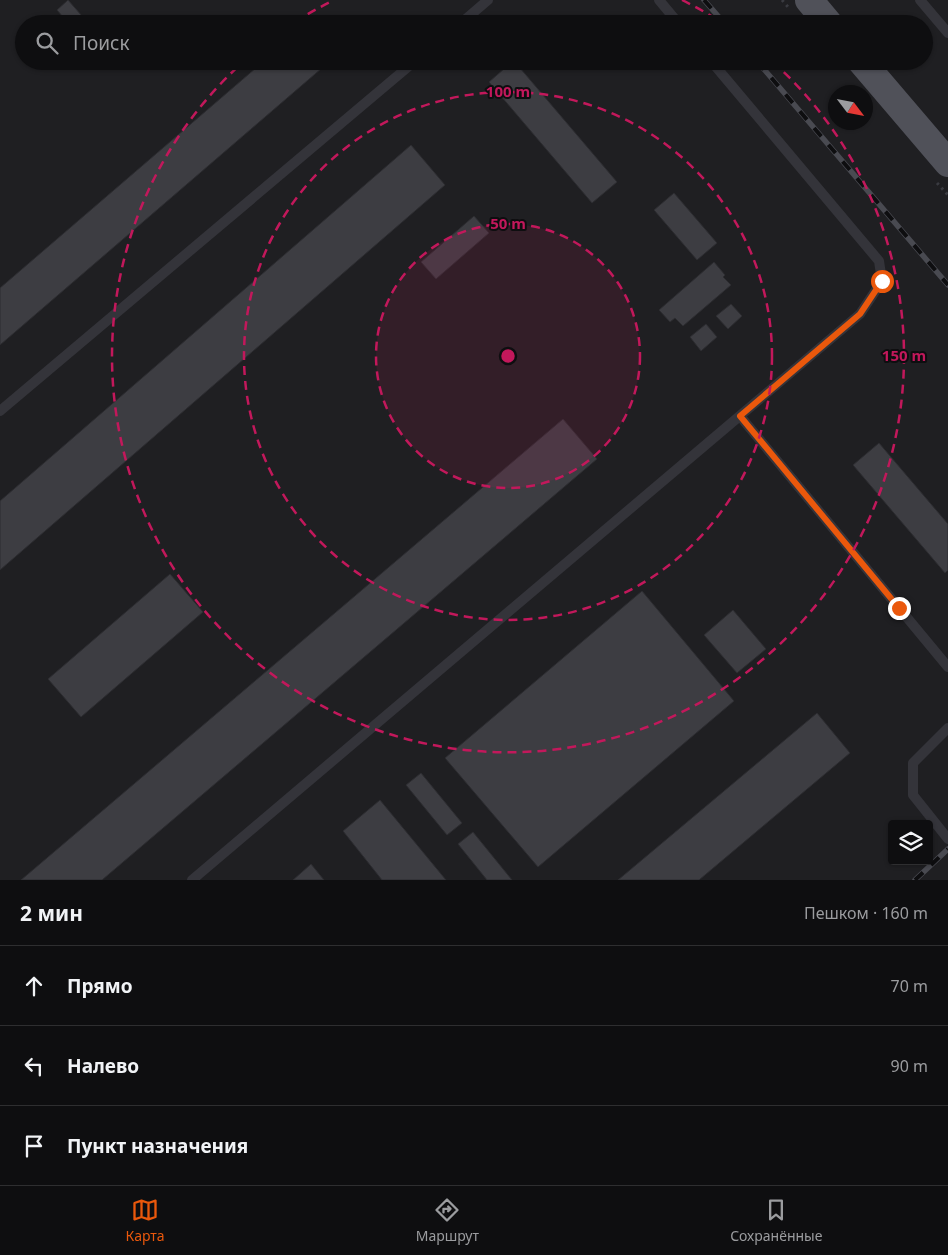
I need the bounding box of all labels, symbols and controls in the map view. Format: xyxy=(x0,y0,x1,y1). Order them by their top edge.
search box xyxy=(15,15,933,70)
icon: search xyxy=(33,29,61,57)
text: Поиск xyxy=(73,30,129,56)
text: 100 m xyxy=(486,81,530,101)
north arrow xyxy=(828,85,873,130)
text: 50 m xyxy=(490,213,526,233)
route start xyxy=(871,270,894,293)
text: 150 m xyxy=(882,345,926,365)
centre of rings xyxy=(499,347,517,365)
route end xyxy=(888,597,911,620)
map controls xyxy=(888,820,933,865)
button: layers xyxy=(888,820,933,865)
text: 2 мин xyxy=(20,899,83,927)
text: Пешком · 160 m xyxy=(804,902,928,924)
icon: ahead xyxy=(20,972,48,1000)
text: Прямо xyxy=(67,973,133,999)
text: 70 m xyxy=(891,975,928,997)
icon: left xyxy=(20,1052,48,1080)
text: Налево xyxy=(67,1053,139,1079)
text: 90 m xyxy=(891,1055,928,1077)
icon: arrive xyxy=(20,1132,48,1160)
text: Пункт назначения xyxy=(67,1133,248,1159)
tab: Карта xyxy=(126,1196,165,1245)
tab: Маршрут xyxy=(416,1196,479,1245)
tab: Сохранённые xyxy=(730,1196,822,1245)

